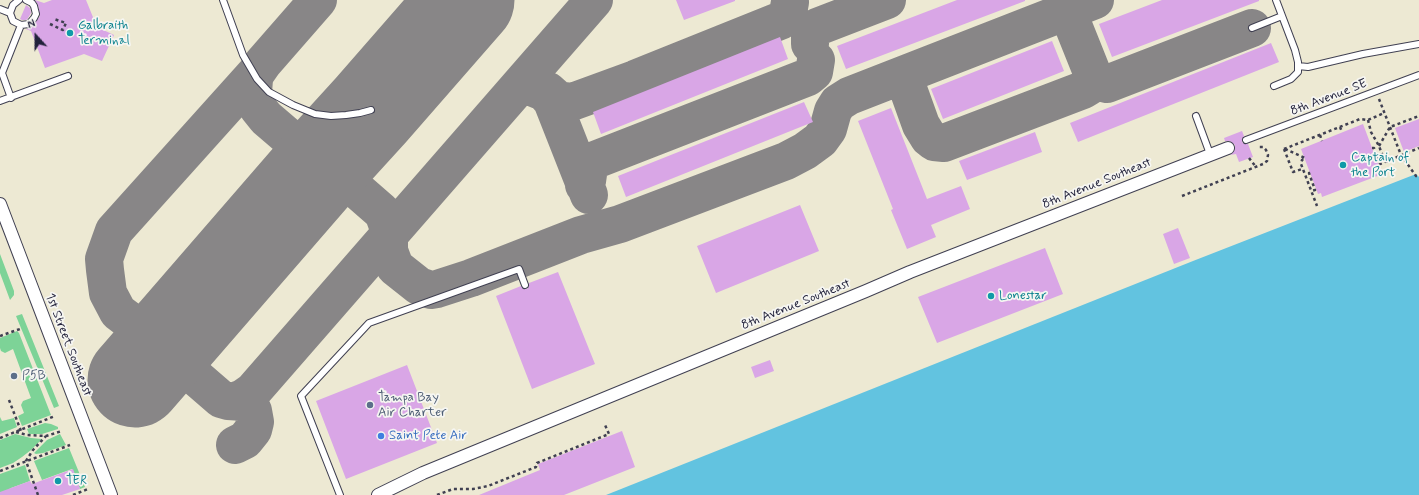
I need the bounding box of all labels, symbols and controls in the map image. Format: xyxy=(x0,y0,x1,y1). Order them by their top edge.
north arrow xyxy=(16,16,56,56)
text: N xyxy=(26,17,38,33)
place label: Galbraith Terminal xyxy=(78,18,130,49)
marker: Galbraith Terminal xyxy=(65,28,75,38)
street label: 8th Avenue SE xyxy=(1288,76,1370,120)
place label: Captain of the Port xyxy=(1351,150,1409,181)
street label: 8th Avenue Southeast xyxy=(1040,155,1154,213)
marker: Captain of the Port xyxy=(1338,160,1348,170)
street label: 8th Avenue Southeast xyxy=(739,276,853,334)
place label: Lonestar xyxy=(999,288,1047,304)
street label: 1st Street Southeast xyxy=(41,291,95,399)
marker: Lonestar xyxy=(986,291,996,301)
place label: P5B xyxy=(22,368,46,384)
marker: P5B xyxy=(9,371,19,381)
place label: Tampa Bay Air Charter xyxy=(378,390,446,421)
marker: Tampa Bay Air Charter xyxy=(365,400,375,410)
place label: Saint Pete Air xyxy=(389,428,467,444)
marker: Saint Pete Air xyxy=(376,431,386,441)
place label: TER xyxy=(66,473,87,489)
marker: TER xyxy=(53,476,63,486)

